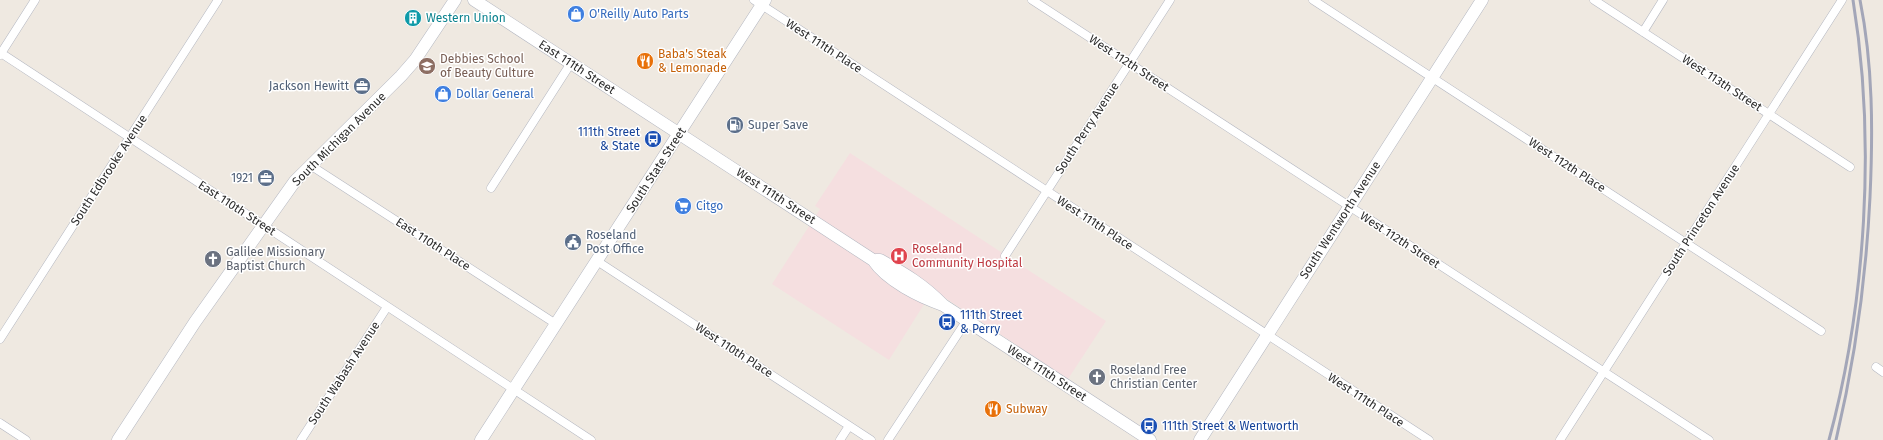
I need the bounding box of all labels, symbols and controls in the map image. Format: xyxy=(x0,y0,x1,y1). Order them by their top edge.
shop icon: O'Reilly Auto Parts xyxy=(566,4,586,24)
place label: O'Reilly Auto Parts xyxy=(589,7,689,21)
building icon: Western Union xyxy=(403,8,423,28)
place label: Western Union xyxy=(426,11,506,25)
street label: West 111th Place xyxy=(783,16,865,76)
street label: West 112th Street xyxy=(1086,32,1172,94)
street label: East 111th Street xyxy=(536,37,618,97)
place label: Baba's Steak & Lemonade xyxy=(658,47,727,75)
restaurant icon: Baba's Steak & Lemonade xyxy=(635,51,655,71)
place label: Debbies School of Beauty Culture xyxy=(440,52,534,80)
street label: West 113th Street xyxy=(1679,52,1765,114)
school or university icon: Debbies School of Beauty Culture xyxy=(417,56,437,76)
office icon: Jackson Hewitt xyxy=(352,76,372,96)
place label: Jackson Hewitt xyxy=(269,79,350,93)
street label: South Perry Avenue xyxy=(1052,80,1122,176)
shop icon: Dollar General xyxy=(433,84,453,104)
place label: Dollar General xyxy=(456,87,534,101)
street label: South Michigan Avenue xyxy=(289,89,389,189)
street label: South Edbrooke Avenue xyxy=(68,112,150,228)
fuel station icon: Super Save xyxy=(725,115,745,135)
place label: Super Save xyxy=(748,118,808,132)
street label: South State Street xyxy=(623,124,689,215)
place label: 111th Street & State xyxy=(578,125,641,153)
bus stop icon: 111th Street & State xyxy=(643,129,663,149)
street label: West 112th Place xyxy=(1526,135,1608,195)
street label: South Wentworth Avenue xyxy=(1297,159,1383,281)
street label: South Princeton Avenue xyxy=(1660,162,1742,278)
street label: West 111th Street xyxy=(734,165,819,227)
office icon: 1921 xyxy=(256,168,276,188)
place label: 1921 xyxy=(231,171,253,185)
street label: East 110th Street xyxy=(196,178,279,239)
street label: West 111th Place xyxy=(1054,193,1136,253)
supermarket icon: Citgo xyxy=(673,196,693,216)
place label: Citgo xyxy=(696,199,723,213)
street label: West 112th Street xyxy=(1357,209,1443,271)
street label: East 110th Place xyxy=(393,215,473,273)
place label: Roseland Post Office xyxy=(586,228,644,256)
public building icon: Roseland Post Office xyxy=(563,232,583,252)
place label: Roseland Community Hospital xyxy=(912,242,1023,270)
place label: Galilee Missionary Baptist Church xyxy=(226,245,325,273)
hospital icon: Roseland Community Hospital xyxy=(889,246,909,266)
church icon: Galilee Missionary Baptist Church xyxy=(203,249,223,269)
place label: 111th Street & Perry xyxy=(960,308,1023,336)
bus stop icon: 111th Street & Perry xyxy=(937,312,957,332)
street label: South Wabash Avenue xyxy=(305,319,383,427)
street label: West 110th Place xyxy=(693,320,775,380)
street label: West 111th Street xyxy=(1005,342,1090,404)
place label: Roseland Free Christian Center xyxy=(1110,363,1197,391)
church icon: Roseland Free Christian Center xyxy=(1087,367,1107,387)
street label: West 111th Place xyxy=(1325,370,1407,430)
restaurant icon: Subway xyxy=(983,399,1003,419)
place label: Subway xyxy=(1006,402,1047,416)
bus stop icon: 111th Street & Wentworth xyxy=(1139,416,1159,436)
place label: 111th Street & Wentworth xyxy=(1162,419,1299,433)

